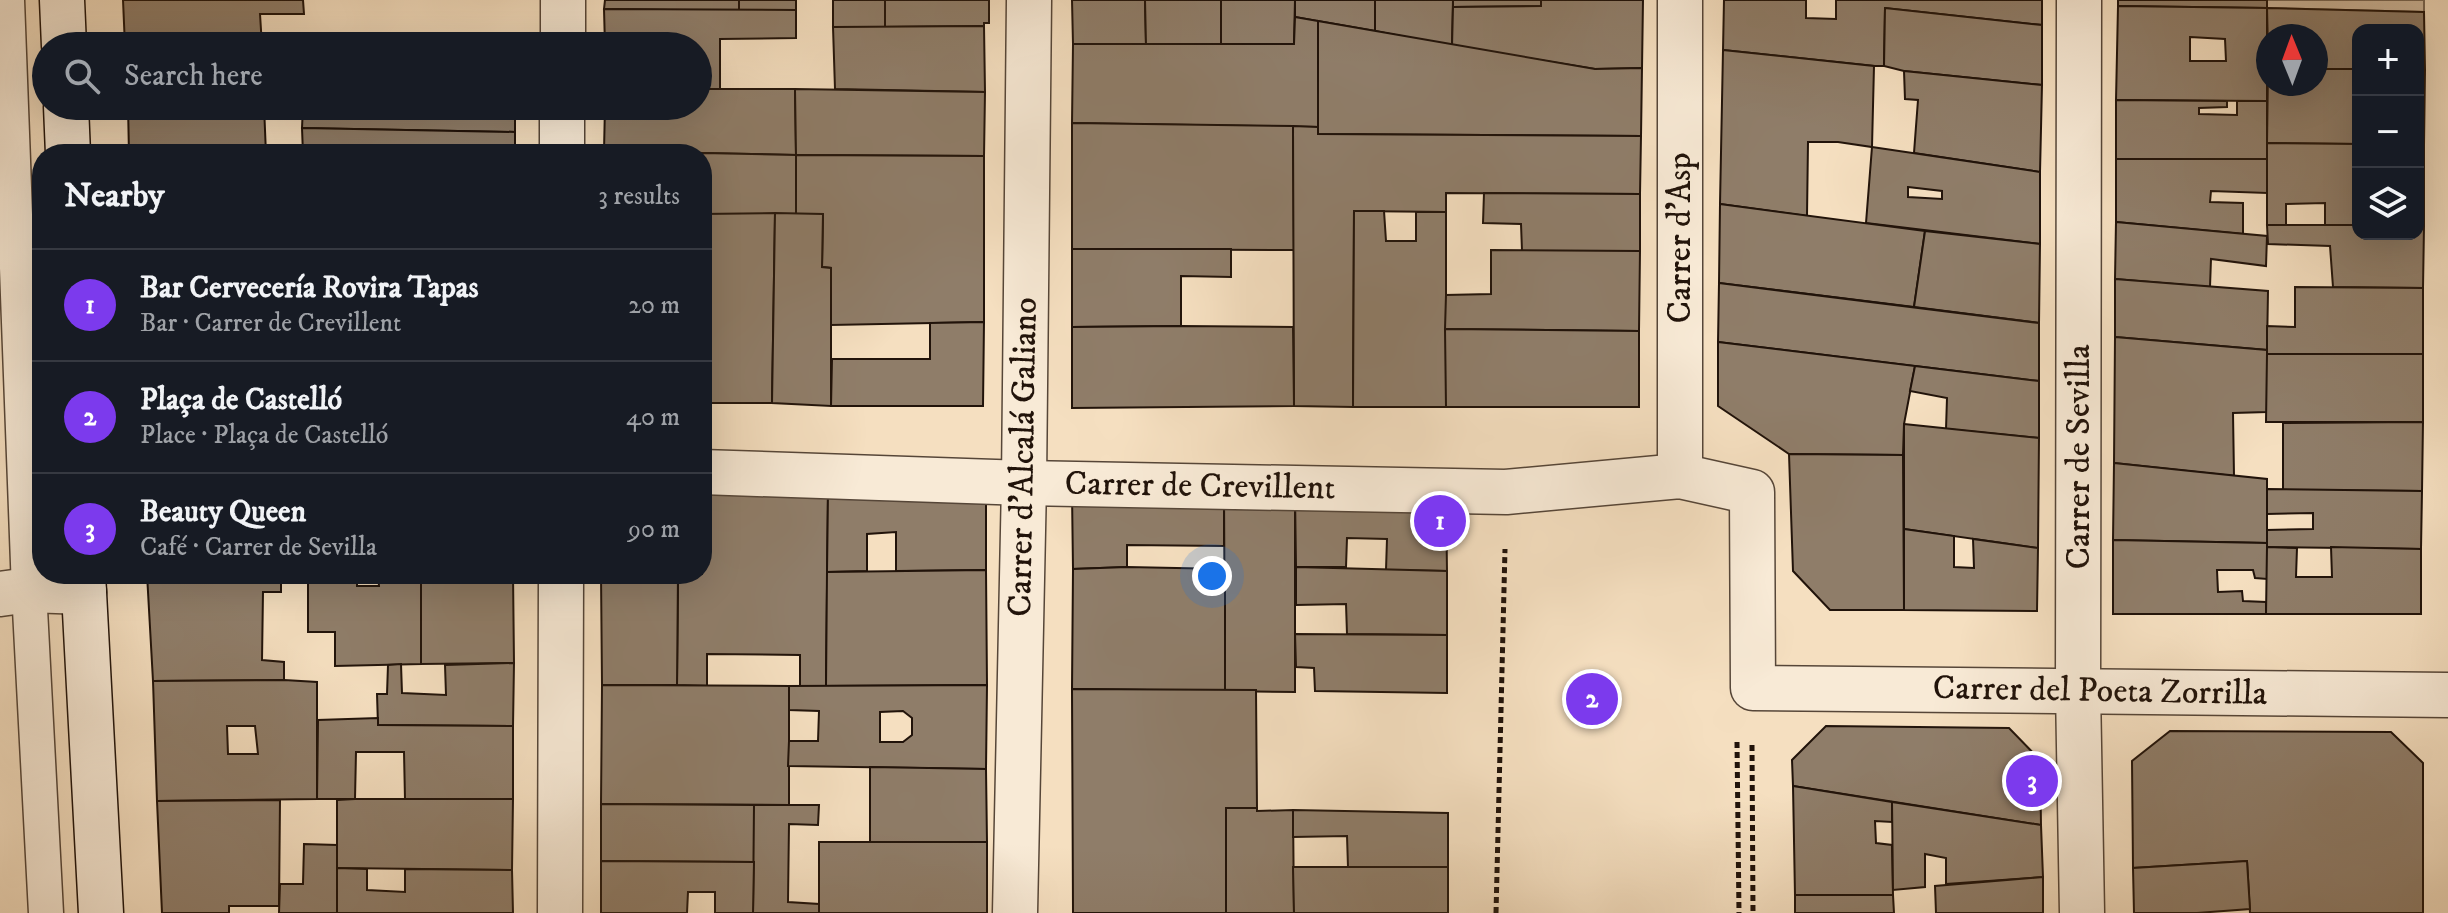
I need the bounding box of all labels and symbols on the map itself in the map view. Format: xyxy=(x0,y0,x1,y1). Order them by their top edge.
north arrow xyxy=(2256,24,2328,96)
street label: Carrer d'Asp xyxy=(1659,153,1701,323)
street label: Carrer d'Alcalá Galiano xyxy=(999,297,1047,617)
street label: Carrer de Sevilla xyxy=(2058,344,2100,570)
street label: Carrer de Crevillent xyxy=(1064,463,1336,509)
pin: 1 xyxy=(1414,491,1466,551)
your location xyxy=(1192,556,1232,596)
street label: Carrer del Poeta Zorrilla xyxy=(1932,667,2268,715)
pin: 2 xyxy=(1566,669,1618,729)
pin: 3 xyxy=(2006,751,2058,811)

